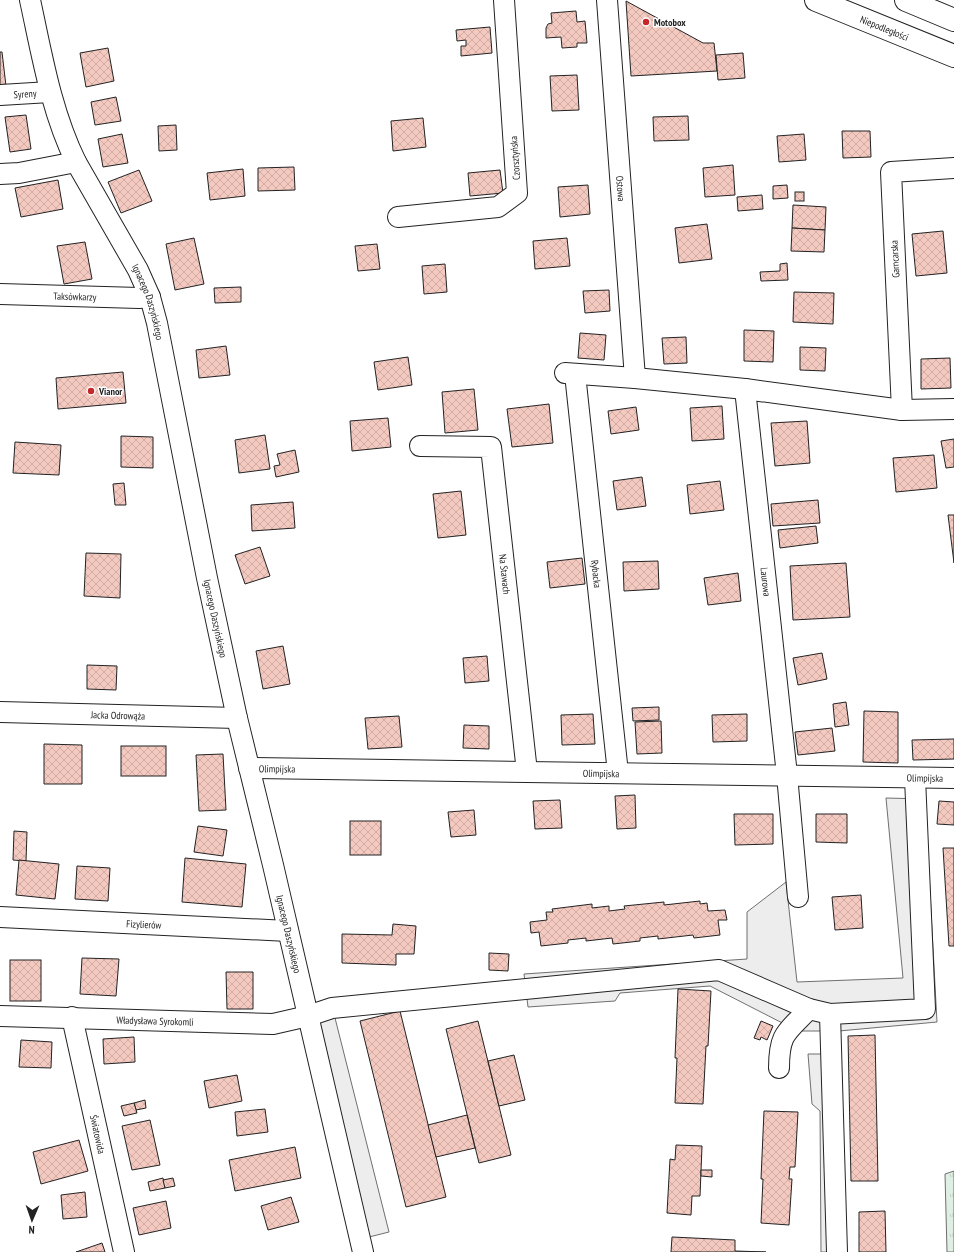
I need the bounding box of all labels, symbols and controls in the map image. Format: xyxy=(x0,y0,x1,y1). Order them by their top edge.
street label: Niepodległości xyxy=(858,12,911,43)
place label: Motobox xyxy=(654,16,686,29)
marker: Motobox xyxy=(641,17,651,27)
street label: Syreny xyxy=(13,86,37,101)
street label: Czorsztyńska xyxy=(507,136,523,180)
street label: Ostowa xyxy=(614,175,628,202)
street label: Garncarska xyxy=(888,240,902,278)
street label: Ignacego Daszyńskiego xyxy=(129,261,167,341)
street label: Taksówkarzy xyxy=(53,289,97,303)
place label: Vianor xyxy=(98,385,122,398)
marker: Vianor xyxy=(86,386,96,396)
street label: Na Stawach xyxy=(496,553,514,595)
street label: Rybacka xyxy=(589,559,605,589)
street label: Laurowa xyxy=(758,567,774,597)
street label: Ignacego Daszyńskiego xyxy=(201,578,230,659)
street label: Jacka Odrowąża xyxy=(90,708,145,722)
street label: Olimpijska xyxy=(259,762,295,775)
street label: Olimpijska xyxy=(583,766,619,780)
street label: Olimpijska xyxy=(907,771,943,784)
street label: Ignacego Daszyńskiego xyxy=(274,894,304,974)
street label: Fizylierów xyxy=(126,917,162,931)
street label: Władysława Syrokomli xyxy=(116,1013,194,1028)
street label: Światowida xyxy=(87,1113,109,1155)
north arrow xyxy=(12,1200,52,1240)
text: N xyxy=(28,1223,35,1237)

